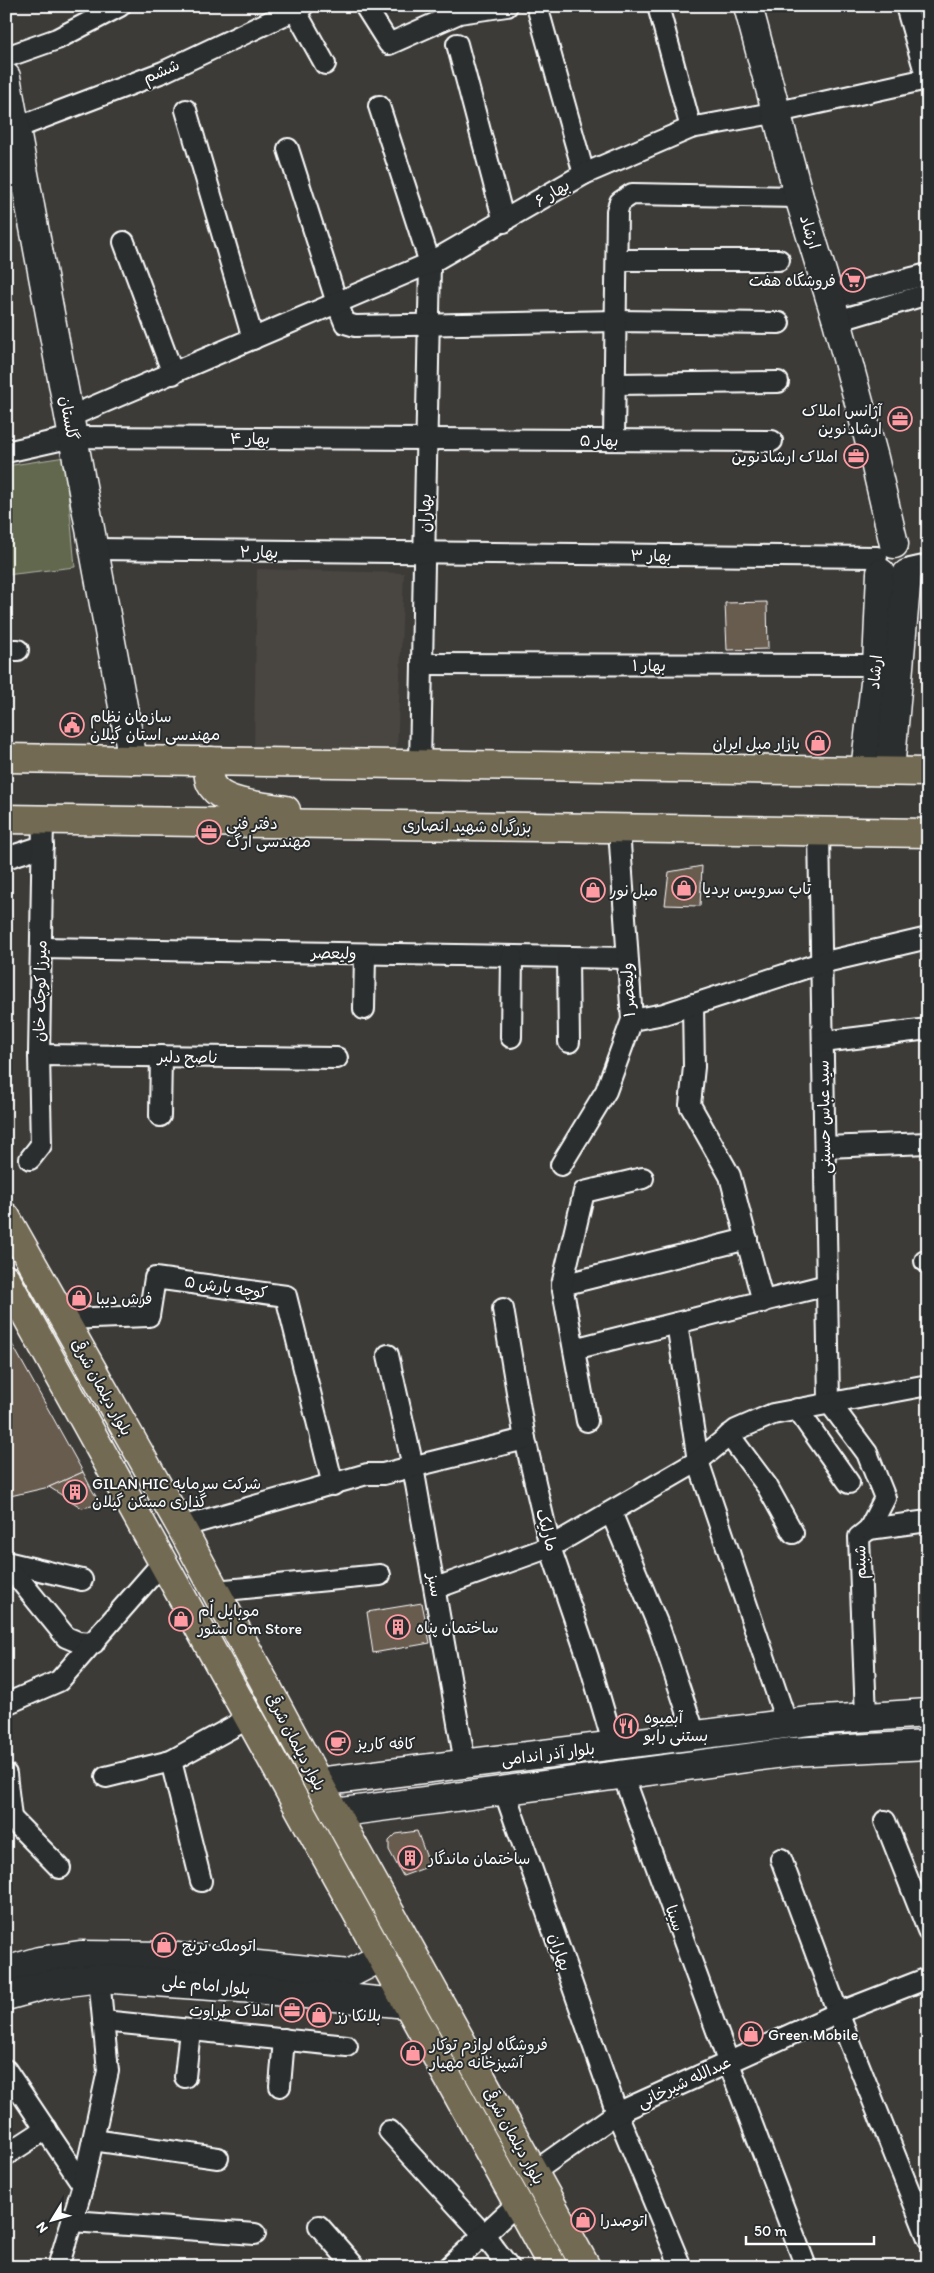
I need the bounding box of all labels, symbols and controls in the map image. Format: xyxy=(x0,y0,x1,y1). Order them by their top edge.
street label: ششم xyxy=(140,55,183,90)
street label: بهار ۶ xyxy=(531,175,573,211)
street label: ارشاد xyxy=(796,213,824,251)
supermarket icon: فروشگاه هفت xyxy=(840,267,866,293)
place label: فروشگاه هفت xyxy=(749,271,836,290)
street label: گلستان xyxy=(56,394,82,442)
place label: آژانس املاک ارشادنوین xyxy=(802,401,883,439)
office icon: آژانس املاک ارشادنوین xyxy=(887,406,913,432)
street label: بهار ۴ xyxy=(230,429,270,448)
street label: بهار ۵ xyxy=(580,431,618,450)
office icon: املاک ارشادنوین xyxy=(843,443,869,469)
place label: املاک ارشادنوین xyxy=(731,447,838,467)
street label: بهاران xyxy=(415,494,435,532)
street label: بهار ۲ xyxy=(239,542,279,562)
street label: بهار ۳ xyxy=(630,546,672,565)
street label: ارشاد xyxy=(864,654,886,690)
street label: بهار ۱ xyxy=(632,656,666,675)
place label: سازمان نظام مهندسی استان گیلان xyxy=(90,707,220,745)
public building icon: سازمان نظام مهندسی استان گیلان xyxy=(59,712,85,738)
shop icon: بازار مبل ایران xyxy=(805,730,831,756)
place label: بازار مبل ایران xyxy=(713,734,800,753)
place label: دفتر فنی مهندسی ارگ xyxy=(226,814,311,852)
street label: بزرگراه شهید انصاری xyxy=(402,815,532,837)
office icon: دفتر فنی مهندسی ارگ xyxy=(196,819,222,845)
shop icon: تاپ سرویس بردیا xyxy=(671,875,697,901)
shop icon: مبل نور xyxy=(580,877,606,903)
place label: تاپ سرویس بردیا xyxy=(702,879,812,899)
place label: مبل نور xyxy=(609,881,658,901)
street label: میرزا کوچک خان xyxy=(30,940,51,1042)
street label: ولیعصر xyxy=(309,943,357,963)
street label: ولیعصر ۱ xyxy=(617,962,639,1018)
street label: ناصح دلبر xyxy=(155,1047,219,1068)
street label: سید عباس حسینی xyxy=(814,1060,835,1174)
street label: کوچه بارش ۵ xyxy=(183,1272,269,1303)
shop icon: فرش دیبا xyxy=(66,1285,92,1311)
place label: فرش دیبا xyxy=(96,1289,152,1308)
street label: بلوار دیلمان شرقی xyxy=(67,1335,137,1439)
place label: GILAN HIC شرکت سرمایه گذاری مسکن گیلان xyxy=(92,1474,261,1511)
building icon: GILAN HIC شرکت سرمایه گذاری مسکن گیلان xyxy=(62,1479,88,1505)
street label: مارلیک xyxy=(532,1507,562,1553)
street label: شبنم xyxy=(850,1545,873,1579)
street label: سبز xyxy=(423,1570,446,1598)
place label: موبایل اُم استور Om Store xyxy=(196,1599,302,1639)
shop icon: موبایل اُم استور Om Store xyxy=(168,1606,194,1632)
building icon: ساختمان پناه xyxy=(385,1614,411,1640)
place label: ساختمان پناه xyxy=(416,1618,499,1638)
street label: بلوار دیلمان شرقی xyxy=(261,1690,331,1794)
place label: آبمیوه بستنی رابو xyxy=(642,1708,708,1746)
restaurant icon: آبمیوه بستنی رابو xyxy=(613,1713,639,1739)
cafe icon: کافه کاریز xyxy=(325,1730,351,1756)
place label: کافه کاریز xyxy=(354,1734,416,1753)
street label: بلوار آذر اندامی xyxy=(500,1739,596,1770)
building icon: ساختمان ماندگار xyxy=(397,1845,423,1871)
place label: ساختمان ماندگار xyxy=(427,1849,530,1868)
street label: سینا xyxy=(662,1902,688,1934)
street label: بهاران xyxy=(545,1931,575,1973)
shop icon: اتوملک ترنج xyxy=(151,1932,177,1958)
place label: اتوملک ترنج xyxy=(182,1936,256,1956)
street label: بلوار امام علی xyxy=(161,1972,251,2001)
office icon: املاک طراوت xyxy=(279,1997,305,2023)
place label: املاک طراوت xyxy=(189,2001,274,2020)
shop icon: بلانکا رز xyxy=(306,2002,332,2028)
place label: بلانکا رز xyxy=(334,2006,381,2025)
shop icon: Green Mobile xyxy=(738,2021,764,2047)
place label: Green Mobile xyxy=(768,2025,858,2044)
place label: فروشگاه لوازم توکار آشپزخانه مهیار xyxy=(428,2035,548,2073)
shop icon: فروشگاه لوازم توکار آشپزخانه مهیار xyxy=(400,2040,426,2066)
street label: عبدالله شیرخانی xyxy=(634,2052,734,2113)
street label: بلوار دیلمان شرقی xyxy=(479,2084,549,2188)
north arrow xyxy=(28,2196,78,2246)
shop icon: اتوصدرا xyxy=(570,2207,596,2233)
place label: اتوصدرا xyxy=(600,2211,648,2231)
scale bar xyxy=(746,2213,874,2245)
text: N xyxy=(32,2219,52,2236)
text: 50 m xyxy=(754,2222,787,2240)

